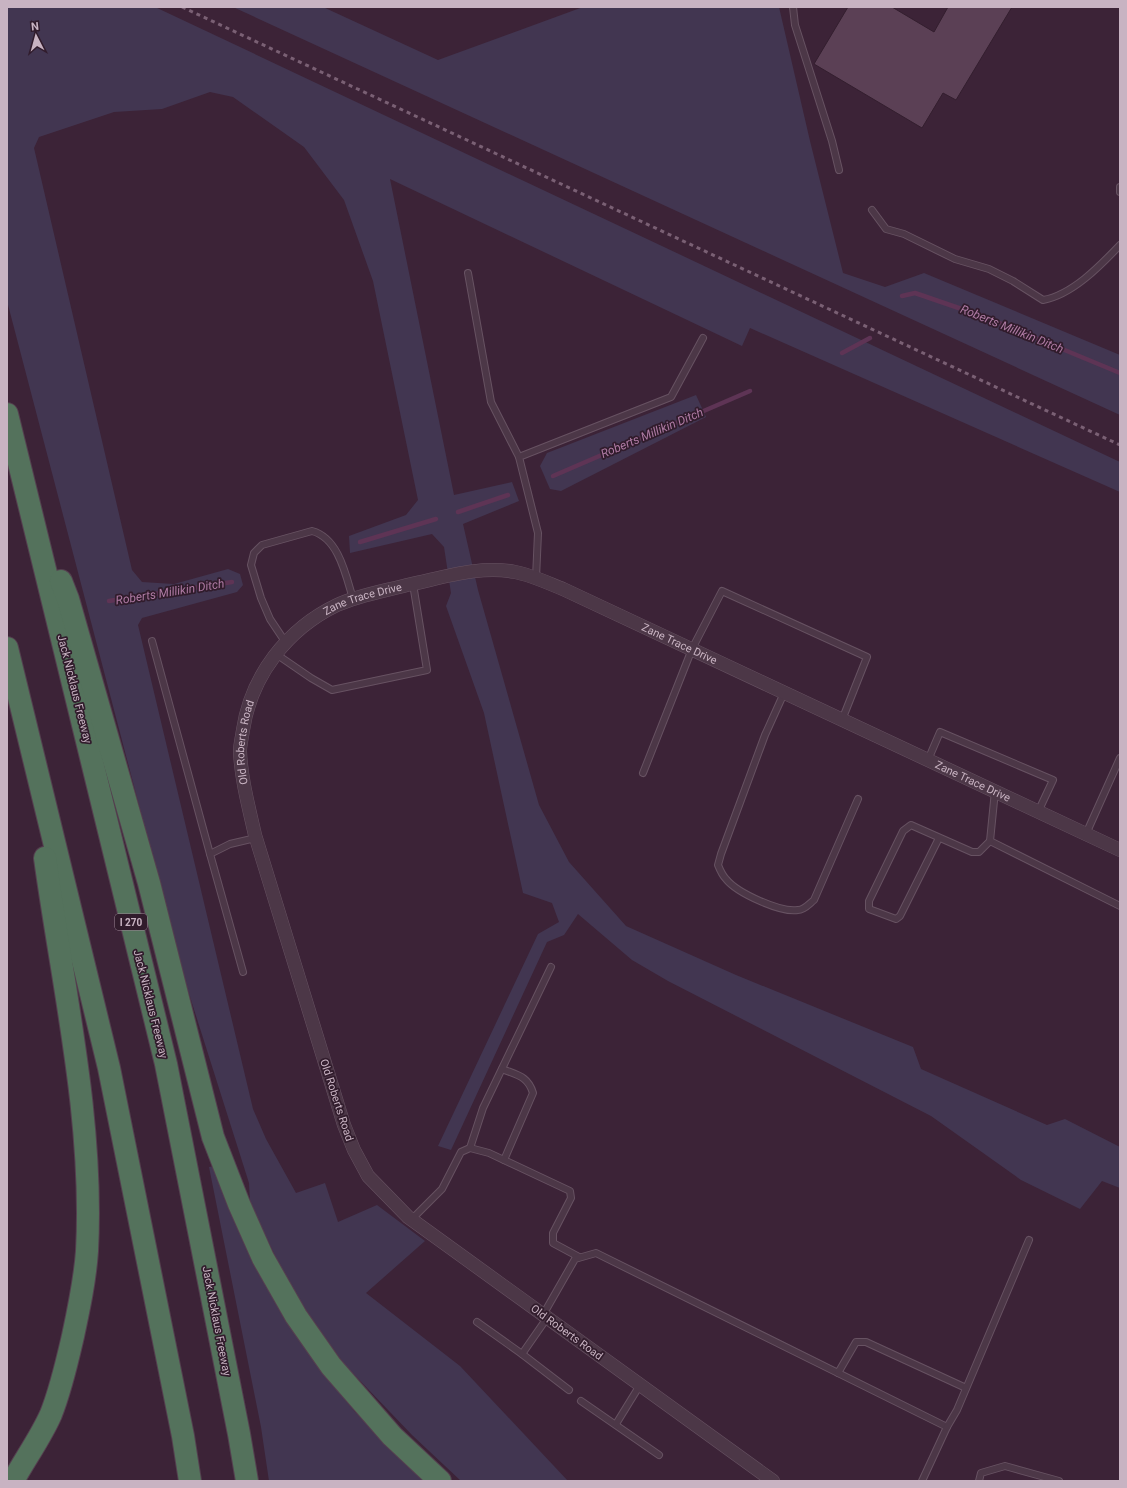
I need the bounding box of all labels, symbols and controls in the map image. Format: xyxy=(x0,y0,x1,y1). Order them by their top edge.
north arrow xyxy=(16,16,56,56)
text: N xyxy=(30,20,40,33)
water label: Roberts Millikin Ditch xyxy=(958,302,1066,356)
water label: Roberts Millikin Ditch xyxy=(599,405,705,461)
water label: Roberts Millikin Ditch xyxy=(115,576,225,608)
street label: Zane Trace Drive xyxy=(321,581,403,618)
street label: Zane Trace Drive xyxy=(640,621,719,667)
street label: Jack Nicklaus Freeway xyxy=(55,633,95,746)
street label: Old Roberts Road xyxy=(234,698,257,786)
street label: Zane Trace Drive xyxy=(933,758,1013,805)
road number: I 270 xyxy=(115,914,147,930)
street label: Jack Nicklaus Freeway xyxy=(131,948,171,1061)
street label: Old Roberts Road xyxy=(317,1057,356,1143)
street label: Jack Nicklaus Freeway xyxy=(199,1265,234,1378)
street label: Old Roberts Road xyxy=(528,1302,605,1363)

